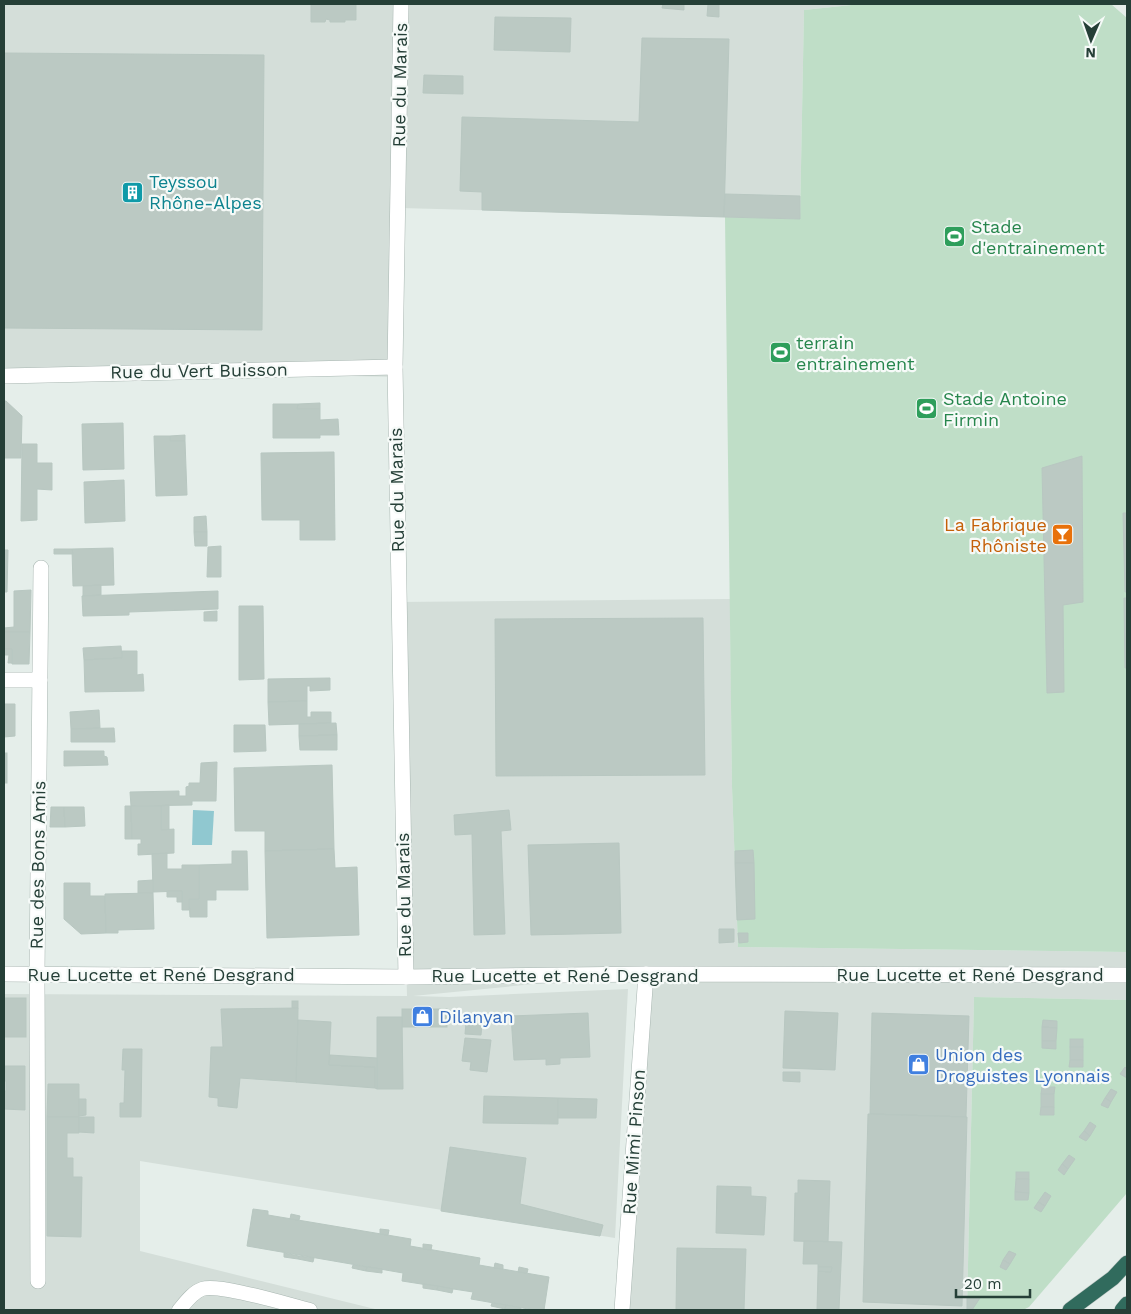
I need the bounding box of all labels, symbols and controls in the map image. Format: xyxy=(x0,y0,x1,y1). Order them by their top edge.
north arrow xyxy=(1066,15,1116,65)
street label: Rue du Marais xyxy=(388,22,411,148)
text: N xyxy=(1085,45,1096,61)
place label: Teyssou Rhône-Alpes xyxy=(149,171,262,213)
building icon: Teyssou Rhône-Alpes xyxy=(121,180,145,204)
place label: Stade d'entrainement xyxy=(971,216,1105,258)
sports icon: Stade d'entrainement xyxy=(943,225,967,249)
place label: terrain entrainement xyxy=(796,332,915,374)
sports icon: terrain entrainement xyxy=(768,341,792,365)
street label: Rue du Vert Buisson xyxy=(110,358,288,383)
place label: Stade Antoine Firmin xyxy=(943,388,1067,430)
sports icon: Stade Antoine Firmin xyxy=(915,397,939,421)
street label: Rue du Marais xyxy=(385,427,408,553)
place label: La Fabrique Rhôniste xyxy=(944,514,1047,556)
bar icon: La Fabrique Rhôniste xyxy=(1051,523,1075,547)
street label: Rue des Bons Amis xyxy=(26,781,49,949)
street label: Rue du Marais xyxy=(392,832,415,958)
street label: Rue Lucette et René Desgrand xyxy=(27,964,295,985)
street label: Rue Lucette et René Desgrand xyxy=(836,964,1104,985)
street label: Rue Lucette et René Desgrand xyxy=(431,965,699,986)
shop icon: Dilanyan xyxy=(411,1005,435,1029)
place label: Dilanyan xyxy=(439,1006,514,1027)
place label: Union des Droguistes Lyonnais xyxy=(935,1044,1110,1086)
shop icon: Union des Droguistes Lyonnais xyxy=(907,1053,931,1077)
street label: Rue Mimi Pinson xyxy=(618,1068,649,1216)
scale bar xyxy=(956,1266,1030,1298)
text: 20 m xyxy=(964,1275,1002,1293)

